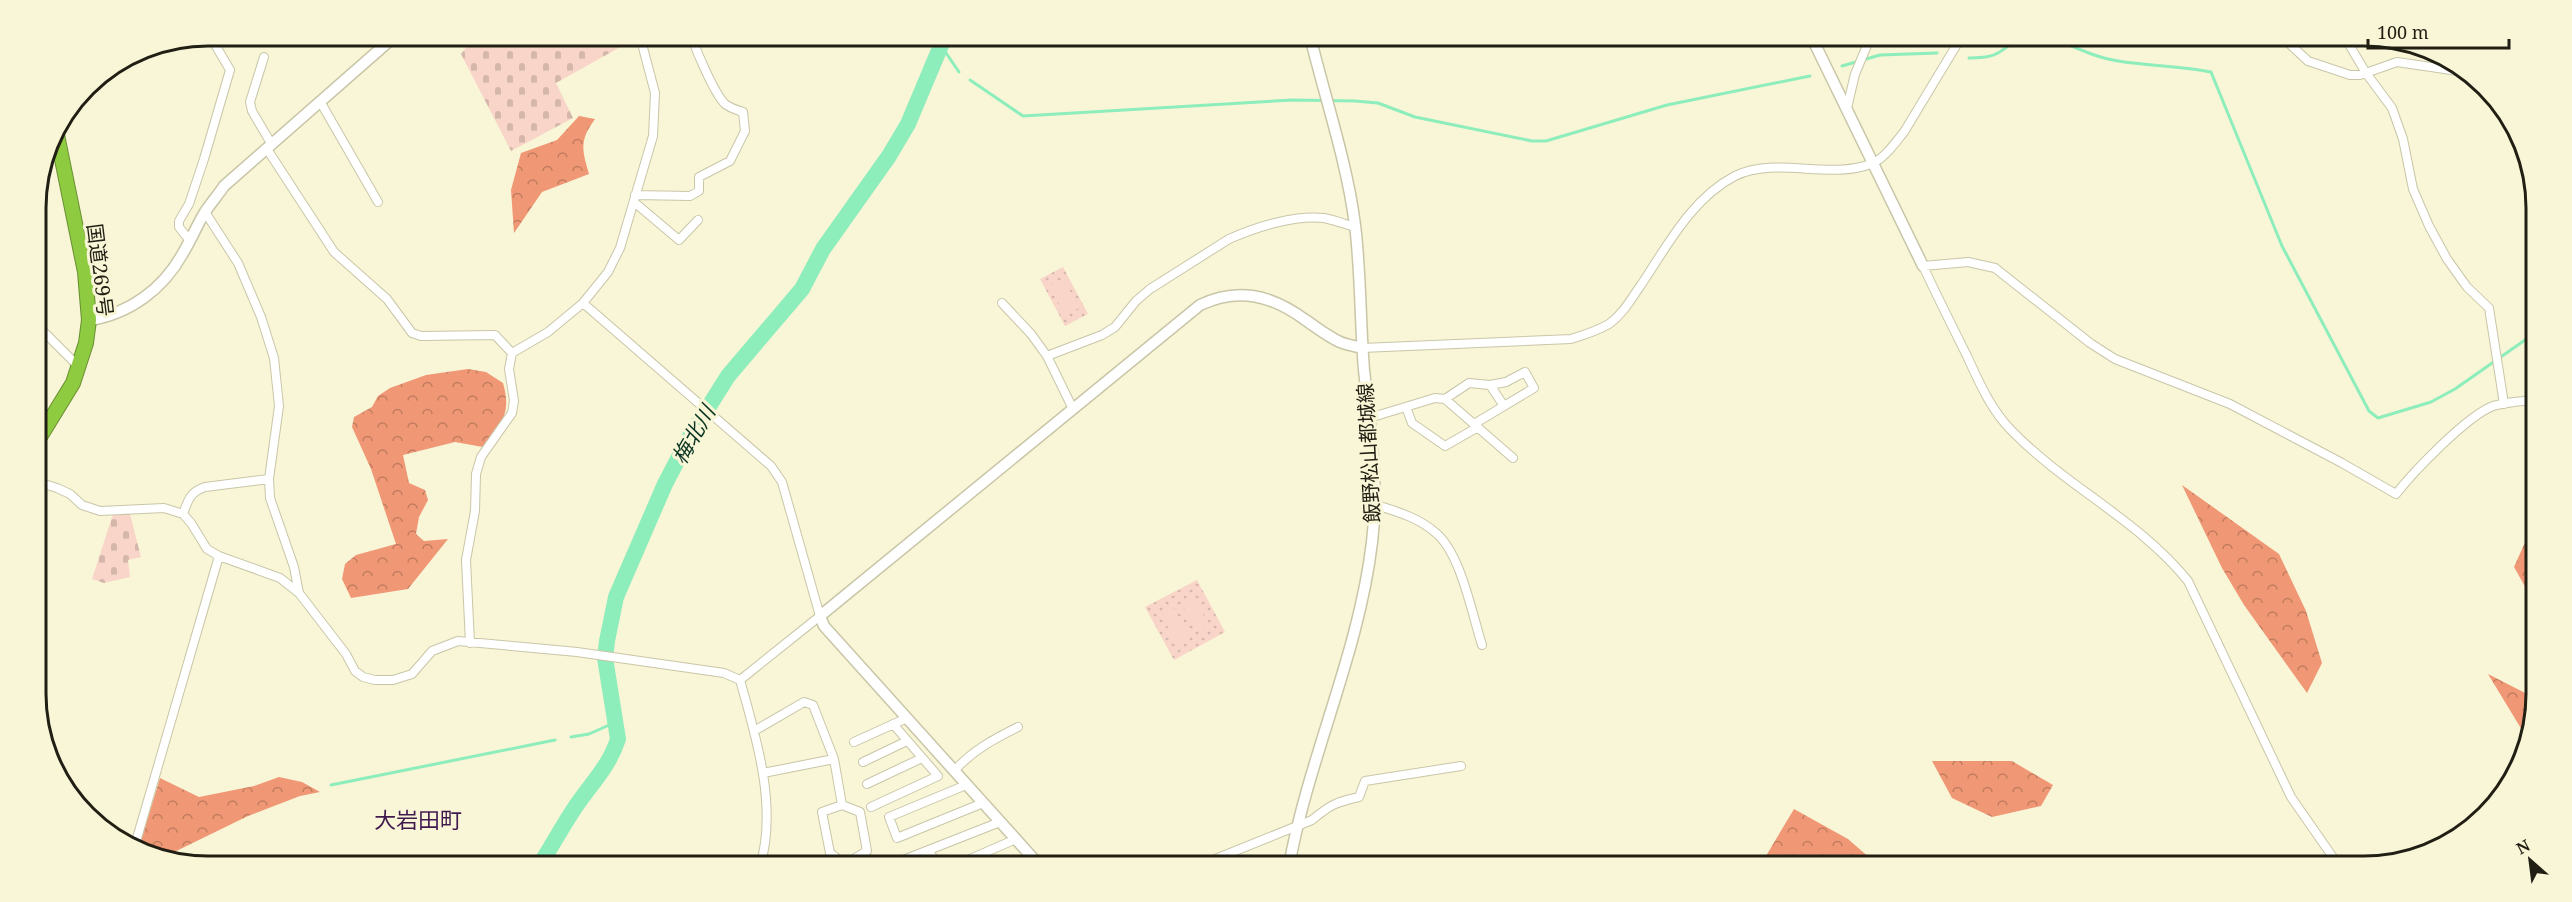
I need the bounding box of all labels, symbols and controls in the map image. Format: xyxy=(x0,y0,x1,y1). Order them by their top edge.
scale bar xyxy=(2368,12,2509,50)
text: 100 m xyxy=(2377,20,2429,44)
street label: 国道269号 xyxy=(81,222,120,318)
street label: 飯野松山都城線 xyxy=(1351,382,1386,524)
water label: 梅北川 xyxy=(665,398,722,469)
district label: 大岩田町 xyxy=(374,804,462,834)
north arrow xyxy=(2500,830,2560,890)
text: N xyxy=(2512,834,2534,859)

